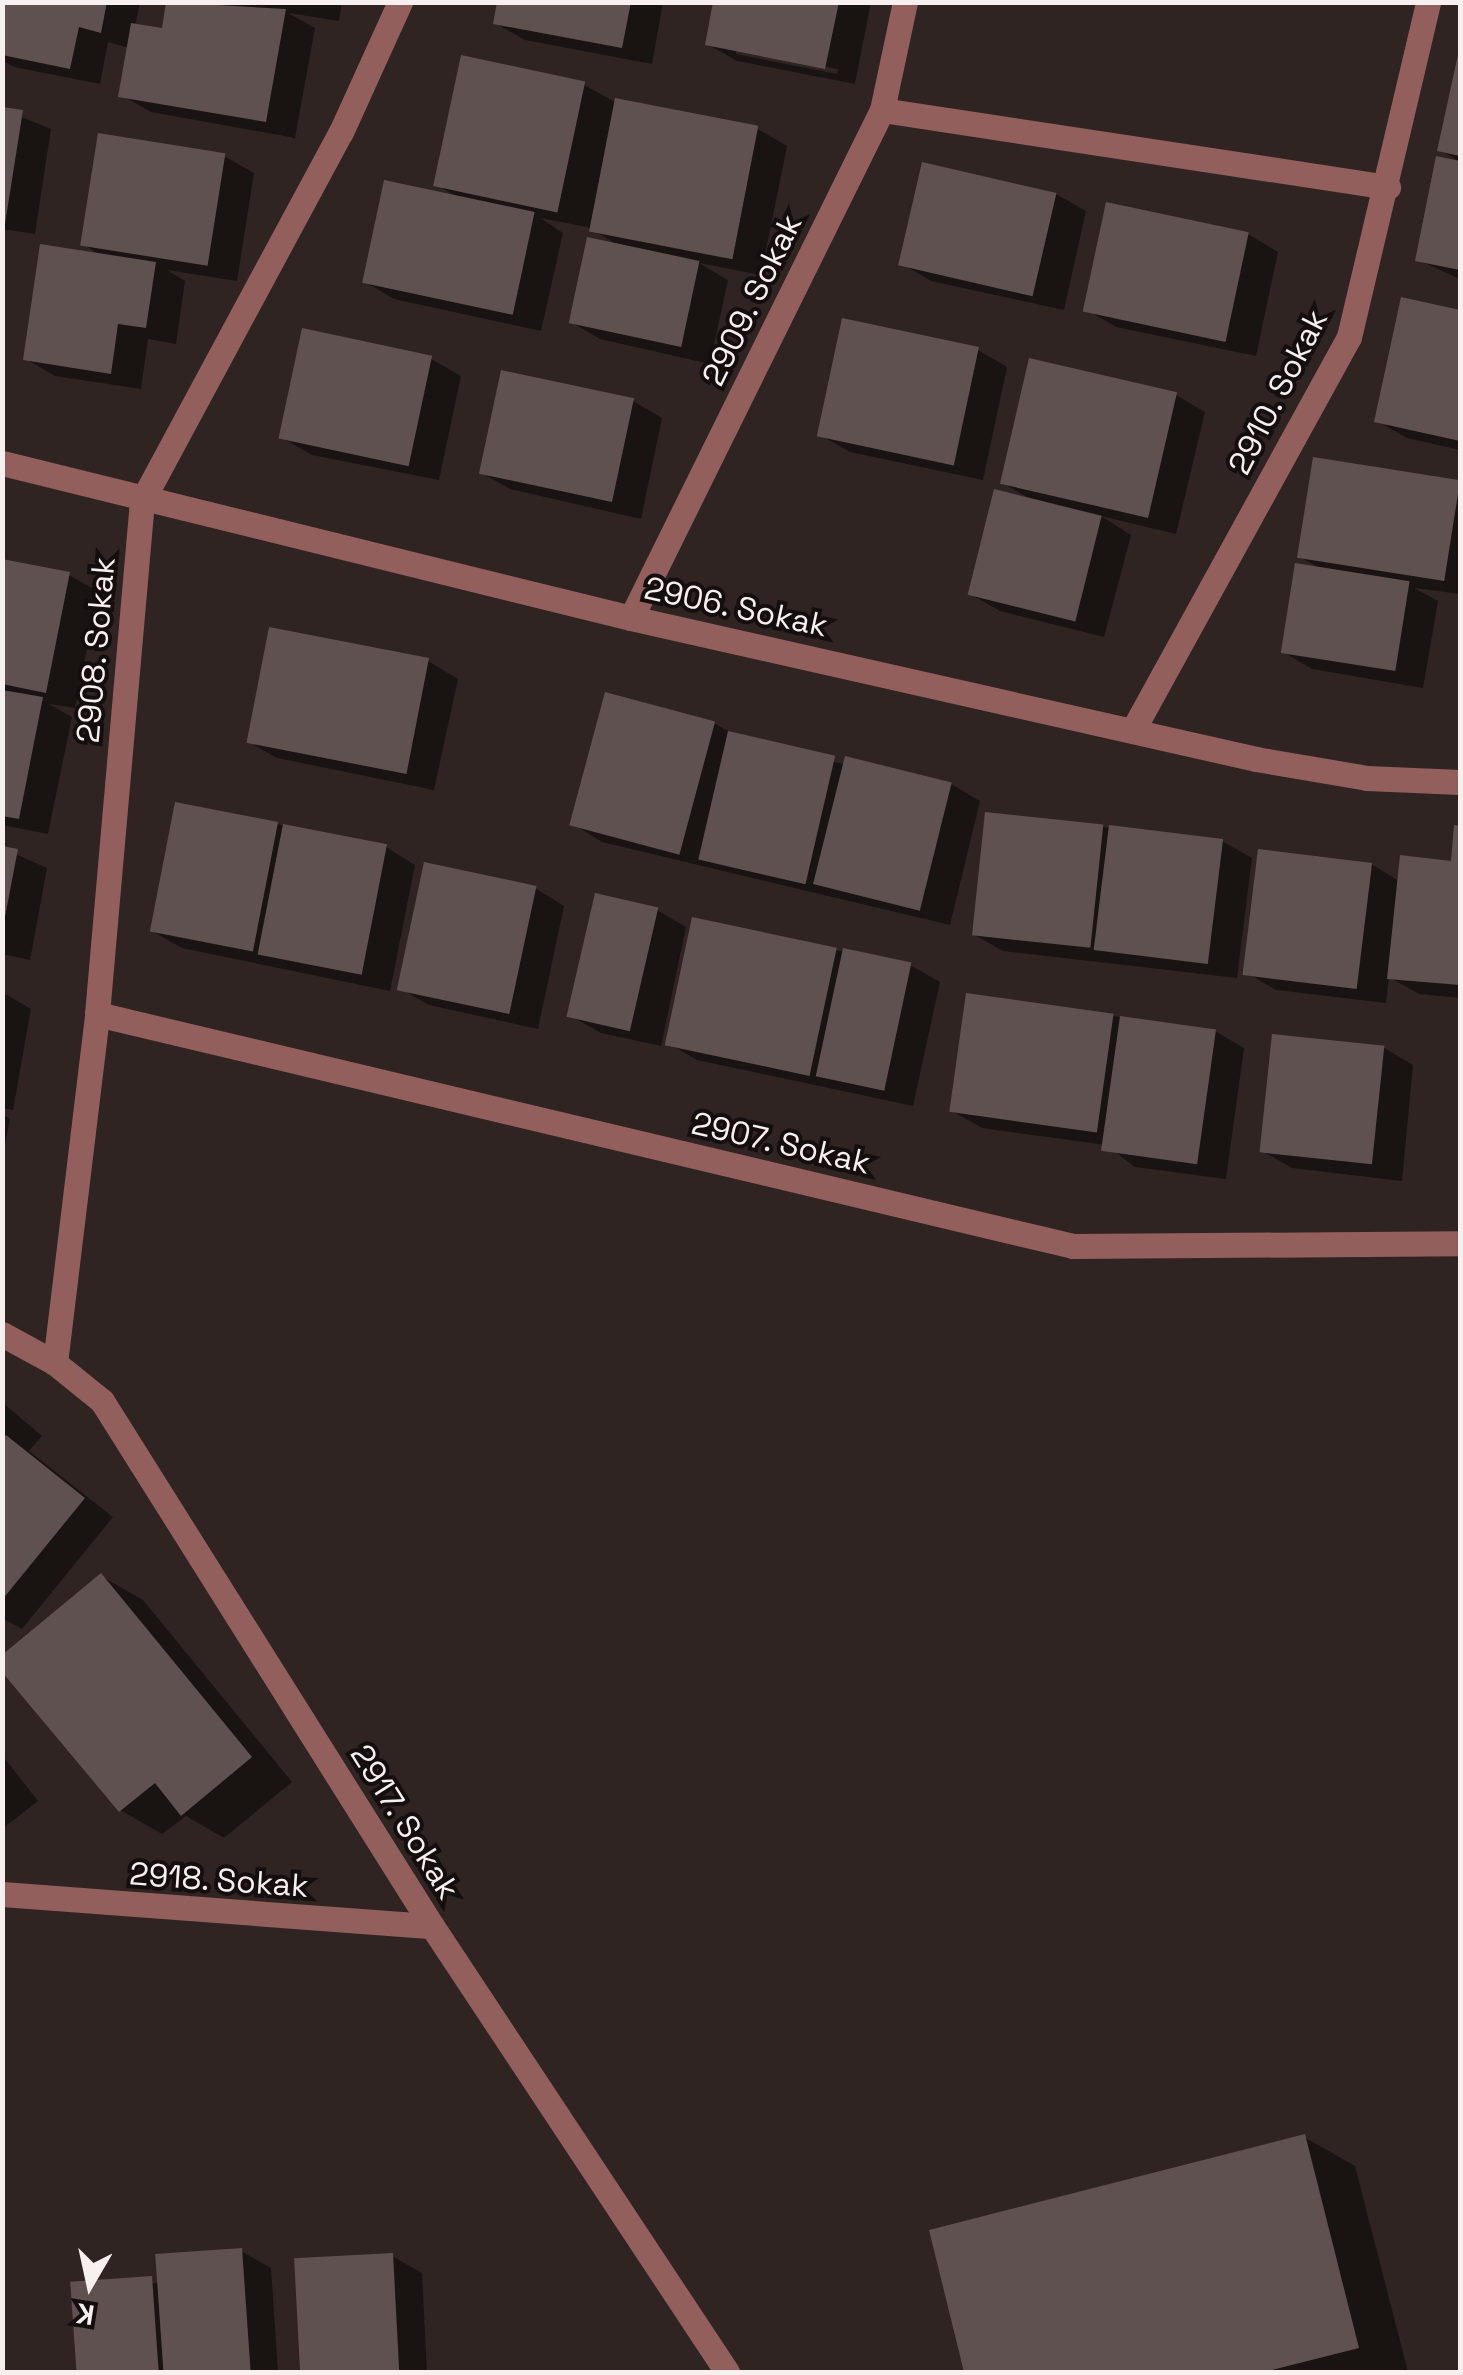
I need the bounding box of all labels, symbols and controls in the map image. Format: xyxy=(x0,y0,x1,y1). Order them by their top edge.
street label: 2909. Sokak xyxy=(694,208,810,392)
street label: 2910. Sokak xyxy=(1220,303,1336,481)
street label: 2908. Sokak xyxy=(69,555,123,745)
street label: 2906. Sokak xyxy=(641,569,831,645)
street label: 2907. Sokak xyxy=(688,1104,874,1182)
street label: 2917. Sokak xyxy=(342,1737,468,1907)
street label: 2918. Sokak xyxy=(128,1855,310,1905)
north arrow xyxy=(40,2235,140,2335)
text: K xyxy=(74,2295,97,2334)

